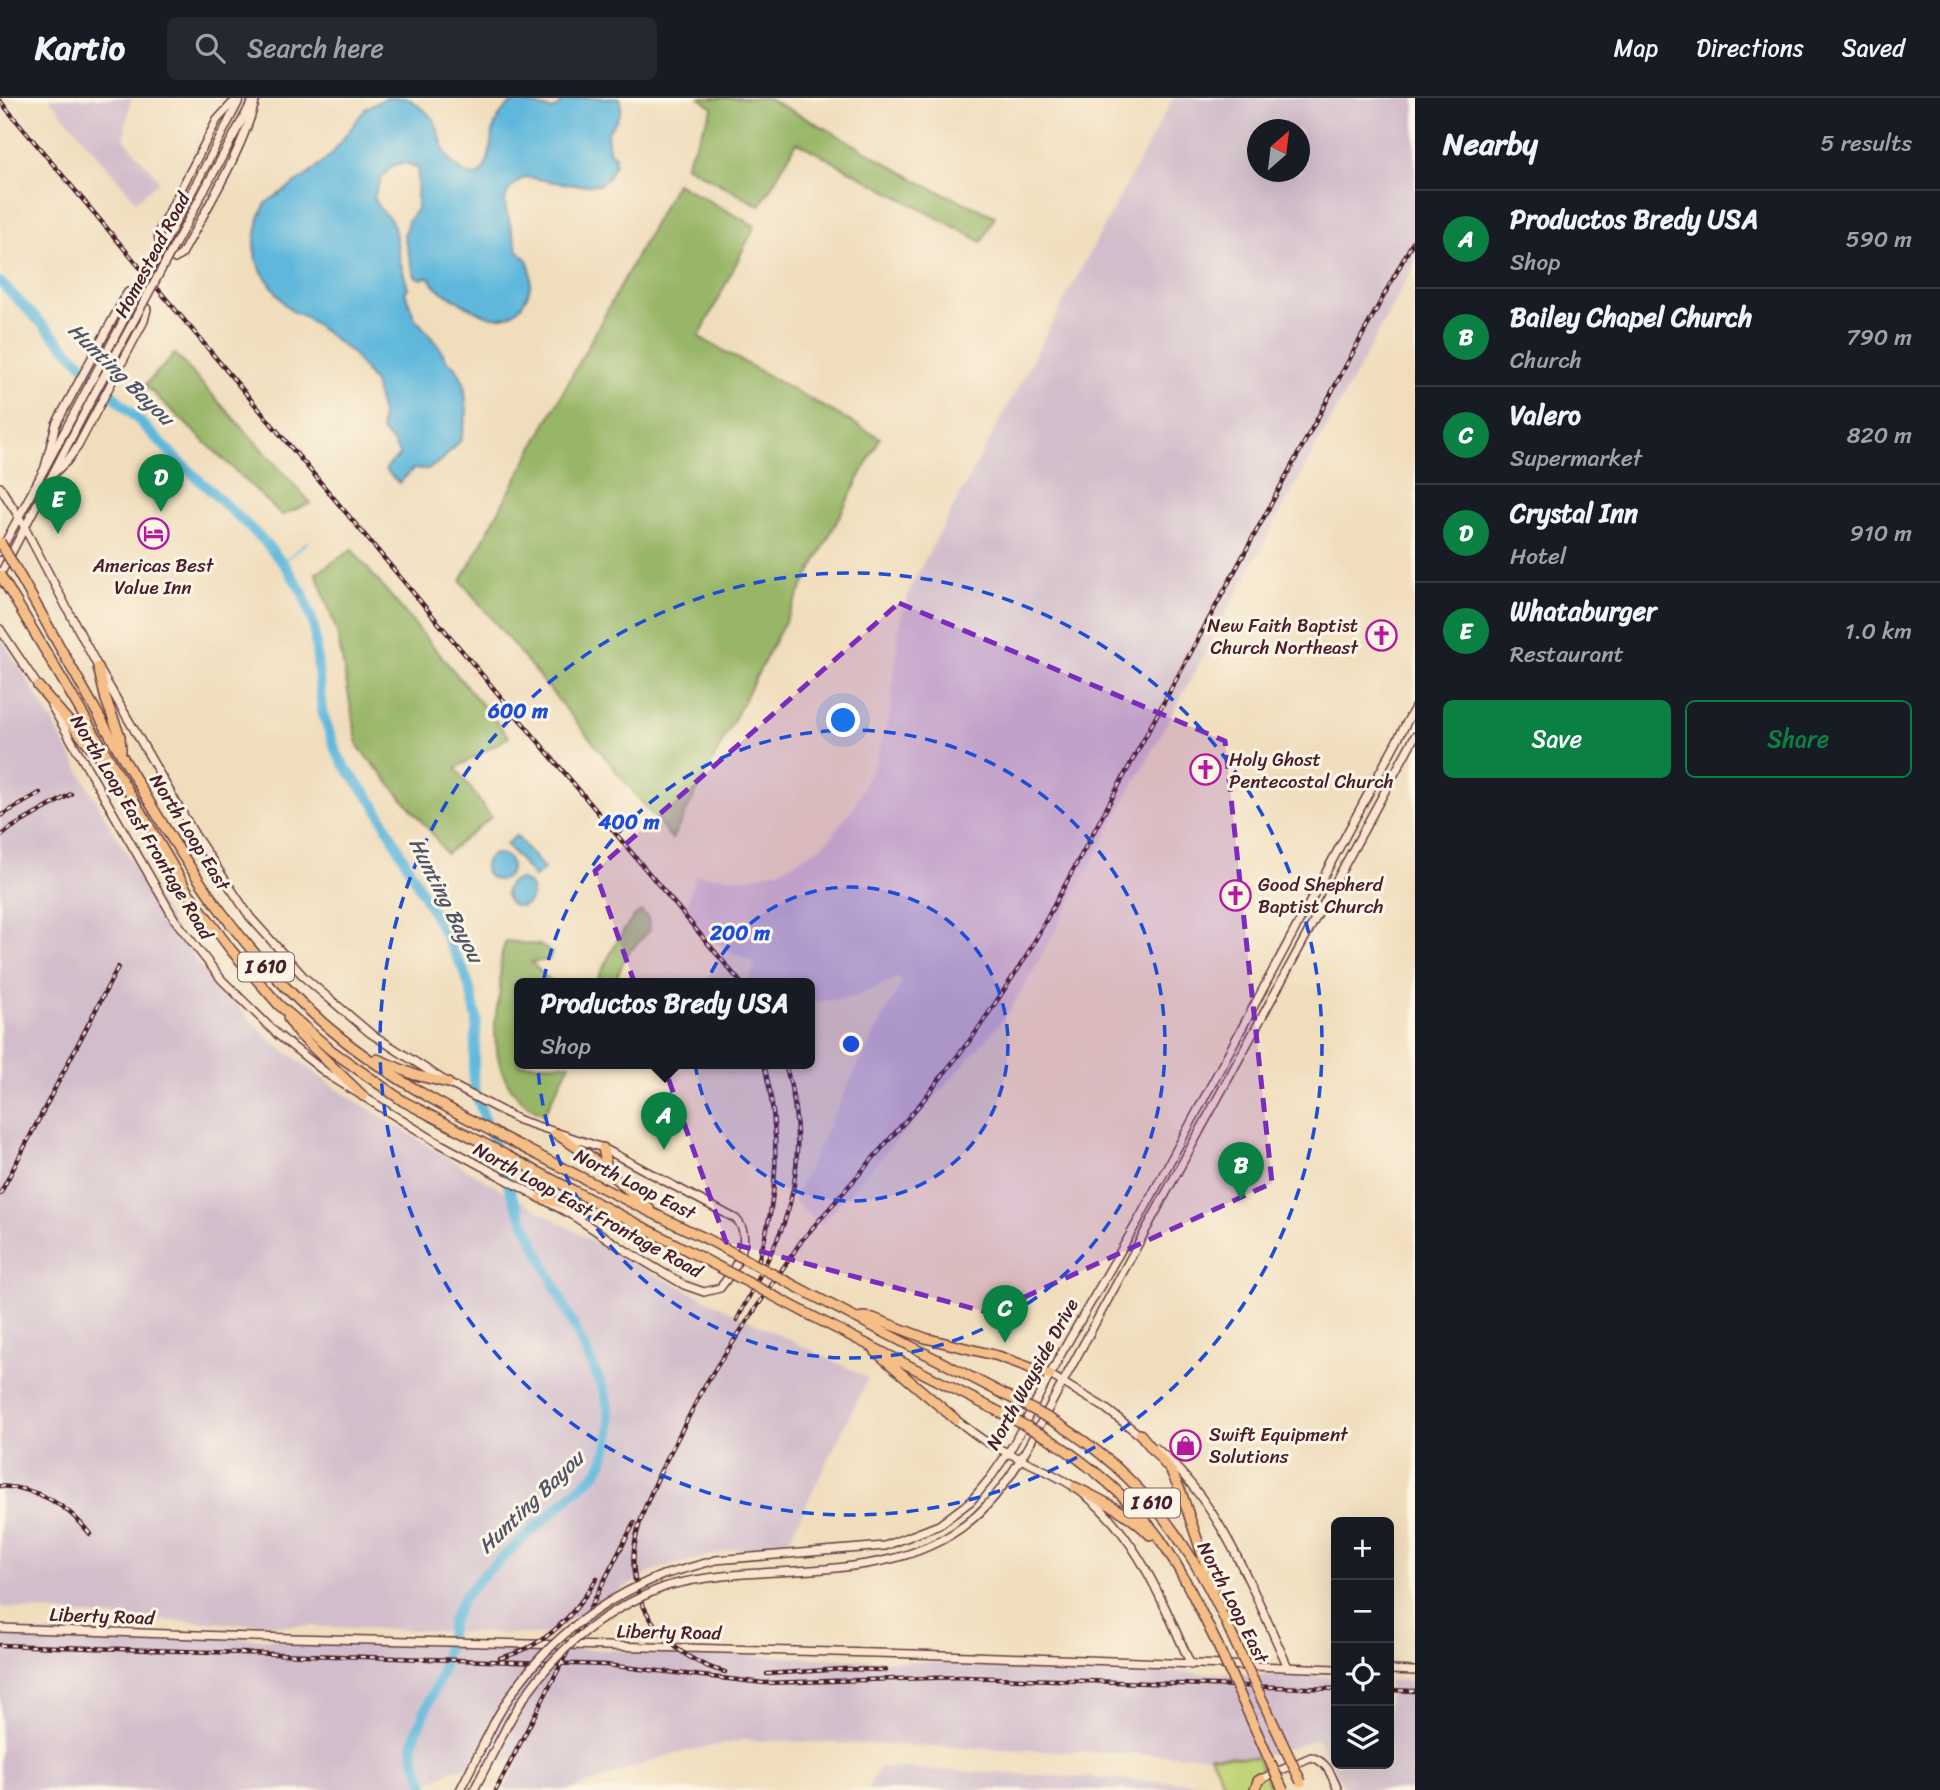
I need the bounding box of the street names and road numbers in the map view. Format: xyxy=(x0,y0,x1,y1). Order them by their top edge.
street label: Homestead Road xyxy=(105,185,199,324)
street label: North Loop East Frontage Road xyxy=(66,710,218,944)
street label: North Loop East xyxy=(145,769,235,895)
road number: I 610 xyxy=(238,952,294,982)
street label: North Loop East Frontage Road xyxy=(467,1133,710,1288)
street label: North Loop East xyxy=(568,1139,703,1230)
street label: North Wayside Drive xyxy=(977,1292,1087,1456)
road number: I 610 xyxy=(1124,1488,1180,1518)
street label: North Loop East xyxy=(1188,1535,1279,1670)
street label: Liberty Road xyxy=(49,1598,156,1634)
street label: Liberty Road xyxy=(616,1615,723,1649)

